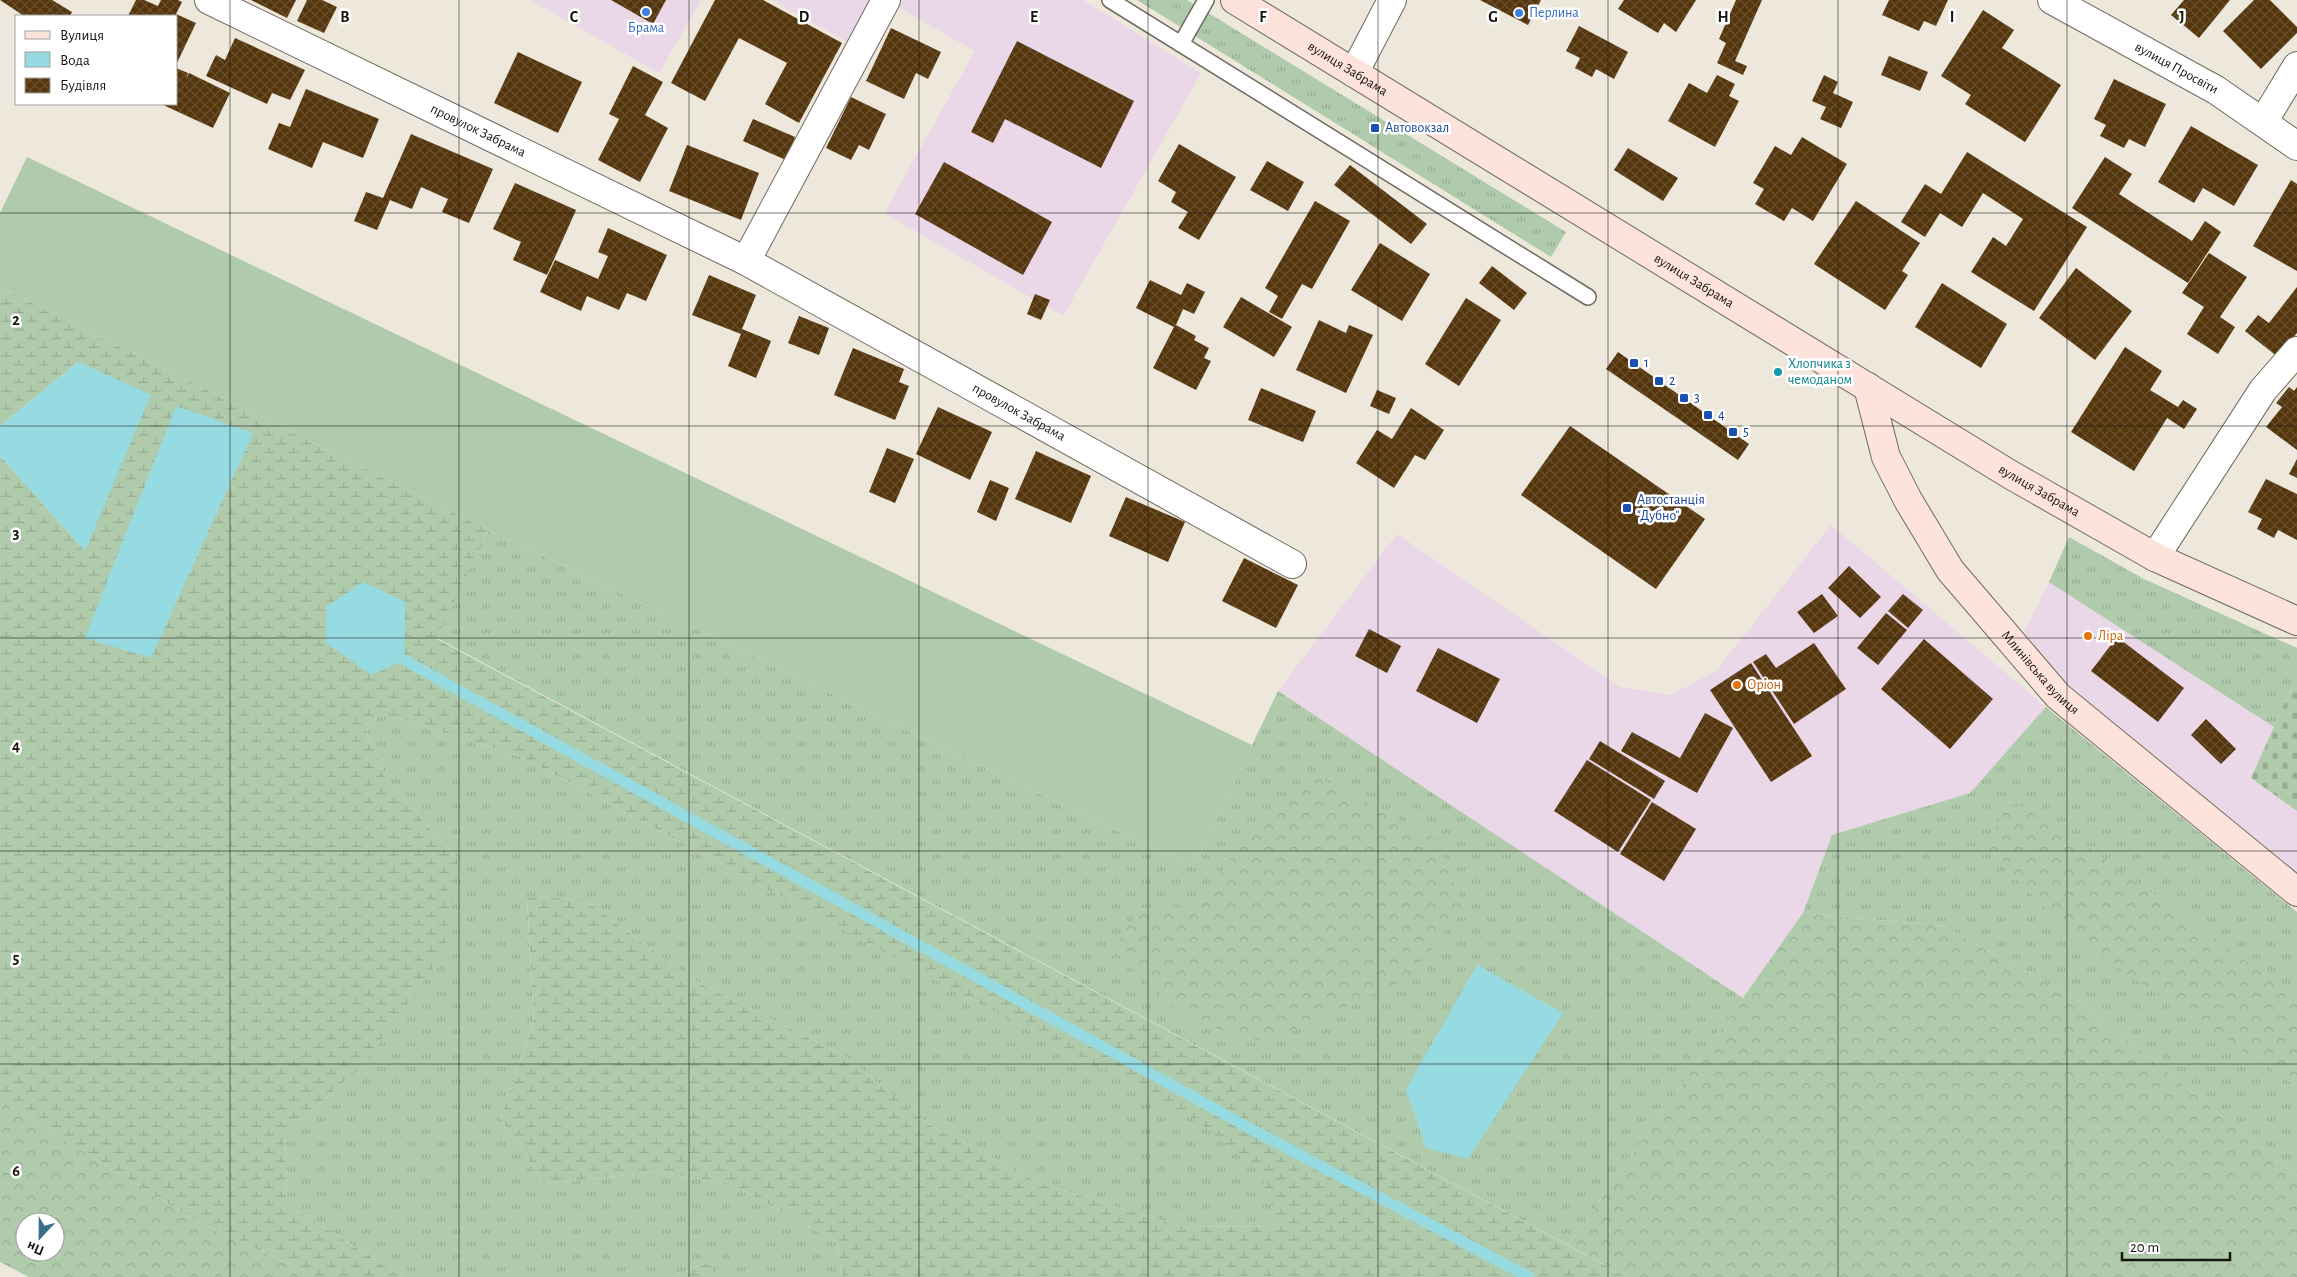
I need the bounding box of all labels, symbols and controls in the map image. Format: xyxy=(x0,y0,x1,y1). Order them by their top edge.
marker: Брама xyxy=(640,6,652,18)
place label: Перлина xyxy=(1529,6,1580,20)
marker: Перлина xyxy=(1513,7,1525,19)
text: B xyxy=(340,9,350,25)
text: C xyxy=(570,9,579,25)
text: D xyxy=(799,9,810,25)
text: E xyxy=(1030,9,1038,25)
text: F xyxy=(1259,9,1267,25)
text: G xyxy=(1488,9,1498,25)
text: H xyxy=(1717,9,1729,25)
text: I xyxy=(1950,9,1954,25)
text: J xyxy=(2179,9,2185,25)
legend xyxy=(15,15,178,105)
place label: Брама xyxy=(628,21,665,35)
text: Вулиця xyxy=(60,28,104,43)
street label: вулиця Забрама xyxy=(1305,39,1391,99)
street label: вулиця Просвіти xyxy=(2132,40,2221,97)
text: Вода xyxy=(60,53,90,68)
text: Будівля xyxy=(60,78,106,93)
street label: провулок Забрама xyxy=(428,102,528,160)
place label: Автовокзал xyxy=(1385,121,1449,135)
marker: Автовокзал xyxy=(1369,122,1381,134)
street label: вулиця Забрама xyxy=(1651,251,1737,311)
text: 2 xyxy=(12,312,20,328)
place label: 1 xyxy=(1644,356,1649,370)
marker: 1 xyxy=(1628,357,1640,369)
place label: Хлопчика з чемоданом xyxy=(1788,357,1852,387)
marker: Хлопчика з чемоданом xyxy=(1772,366,1784,378)
place label: 2 xyxy=(1669,374,1675,388)
marker: 2 xyxy=(1653,375,1665,387)
street label: провулок Забрама xyxy=(970,381,1068,444)
place label: 3 xyxy=(1694,391,1700,405)
marker: 3 xyxy=(1678,392,1690,404)
place label: 4 xyxy=(1718,408,1725,422)
marker: 4 xyxy=(1702,409,1714,421)
place label: 5 xyxy=(1743,425,1749,439)
marker: 5 xyxy=(1727,426,1739,438)
street label: вулиця Забрама xyxy=(1996,462,2082,520)
place label: Автостанція "Дубно" xyxy=(1637,493,1705,523)
marker: Автостанція "Дубно" xyxy=(1621,502,1633,514)
text: 3 xyxy=(13,525,20,541)
street label: Млинівська вулиця xyxy=(1998,628,2082,717)
place label: Ліра xyxy=(2098,629,2124,643)
marker: Ліра xyxy=(2082,630,2094,642)
place label: Оріон xyxy=(1747,678,1781,692)
marker: Оріон xyxy=(1731,679,1743,691)
text: 4 xyxy=(12,738,20,754)
text: 5 xyxy=(13,950,20,966)
text: 6 xyxy=(12,1163,20,1179)
north arrow xyxy=(15,1212,65,1262)
scale bar xyxy=(2122,1230,2230,1262)
text: Пн xyxy=(25,1238,46,1258)
text: 20 m xyxy=(2130,1240,2159,1255)

